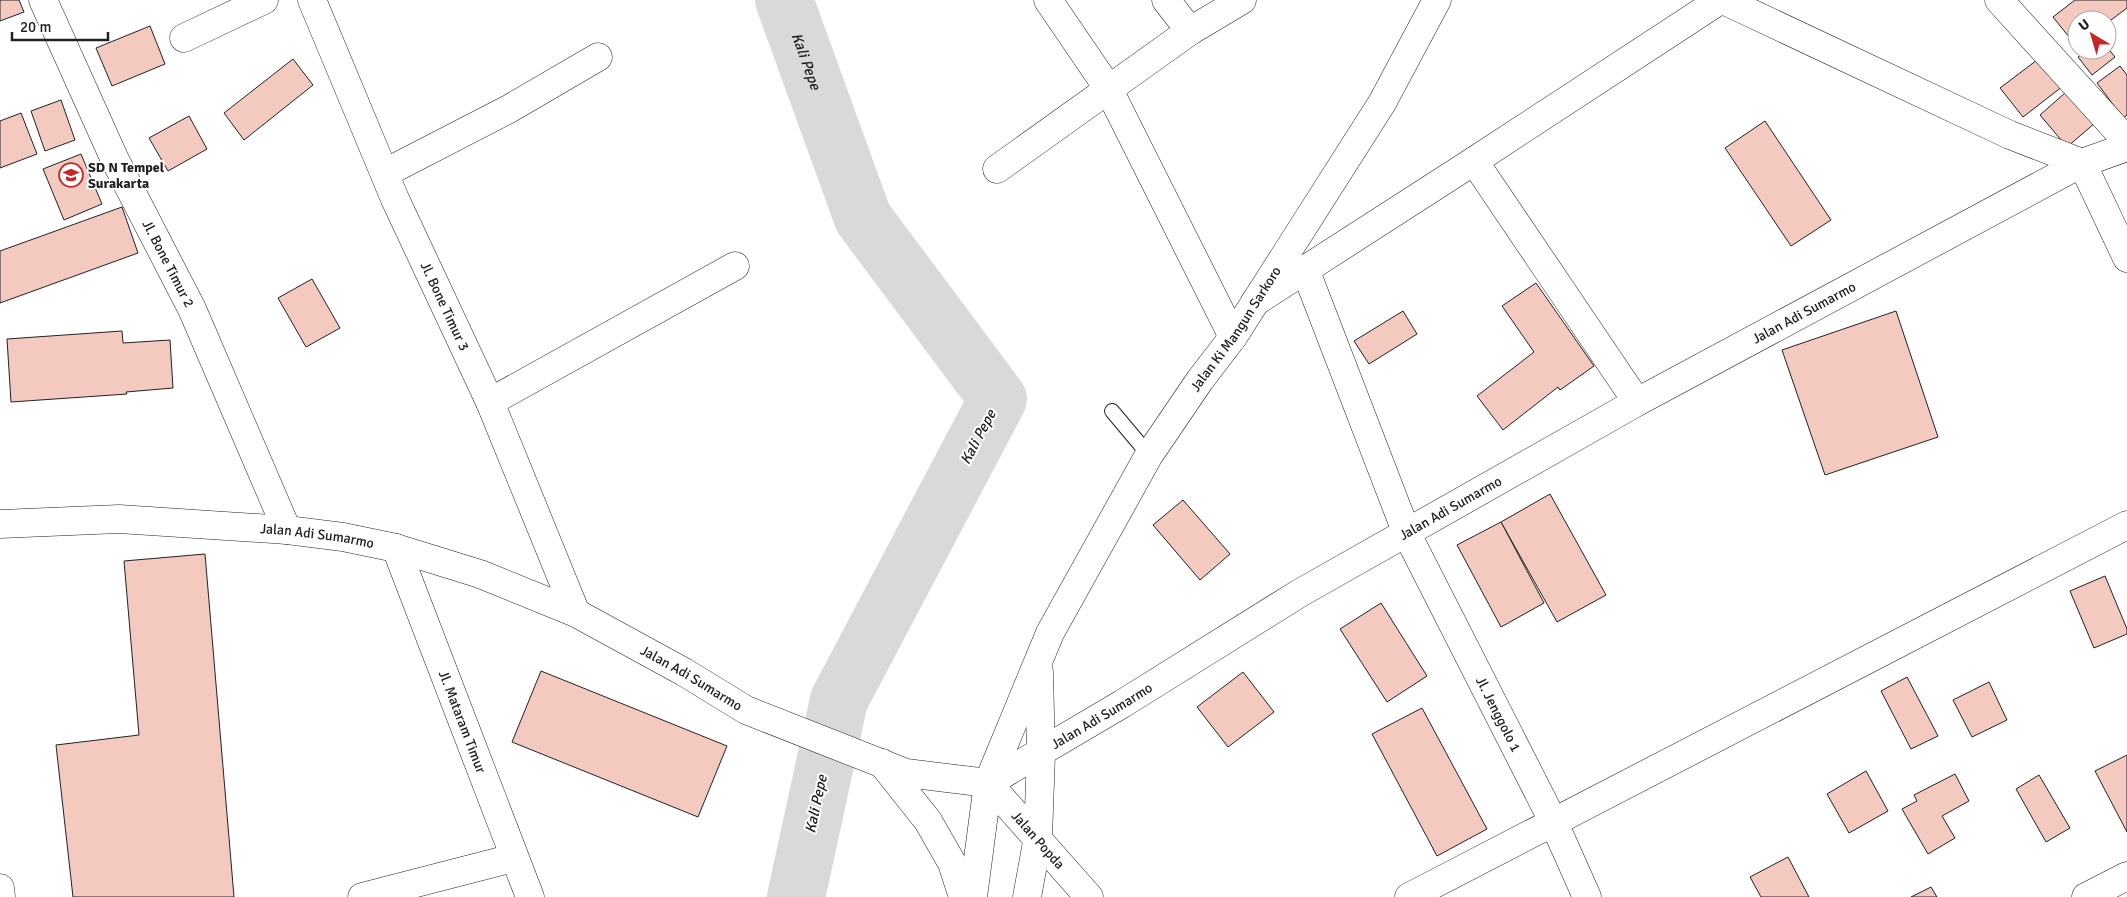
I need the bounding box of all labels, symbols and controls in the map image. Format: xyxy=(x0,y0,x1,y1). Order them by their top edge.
scale bar xyxy=(12,10,109,42)
north arrow xyxy=(2067,10,2117,60)
text: U xyxy=(2075,16,2093,35)
text: 20 m xyxy=(20,18,51,36)
water label: Kali Pepe xyxy=(788,30,825,93)
place label: SD N Tempel Surakarta xyxy=(88,159,165,192)
school or university icon: SD N Tempel Surakarta xyxy=(58,162,84,188)
street label: Jl. Bone Timur 2 xyxy=(138,217,198,310)
street label: Jl. Bone Timur 3 xyxy=(417,259,473,354)
street label: Jalan Ki Mangun Sarkoro xyxy=(1187,263,1285,395)
street label: Jalan Adi Sumarmo xyxy=(1749,278,1859,348)
water label: Kali Pepe xyxy=(956,405,1001,467)
street label: Jalan Adi Sumarmo xyxy=(1396,472,1505,544)
street label: Jalan Adi Sumarmo xyxy=(259,520,376,552)
street label: Jalan Adi Sumarmo xyxy=(637,642,745,715)
street label: Jl. Mataram Timur xyxy=(435,668,490,776)
street label: Jl. Jenggolo 1 xyxy=(1472,674,1524,755)
street label: Jalan Adi Sumarmo xyxy=(1048,679,1156,753)
water label: Kali Pepe xyxy=(801,772,831,835)
street label: Jalan Popda xyxy=(1008,808,1068,873)

